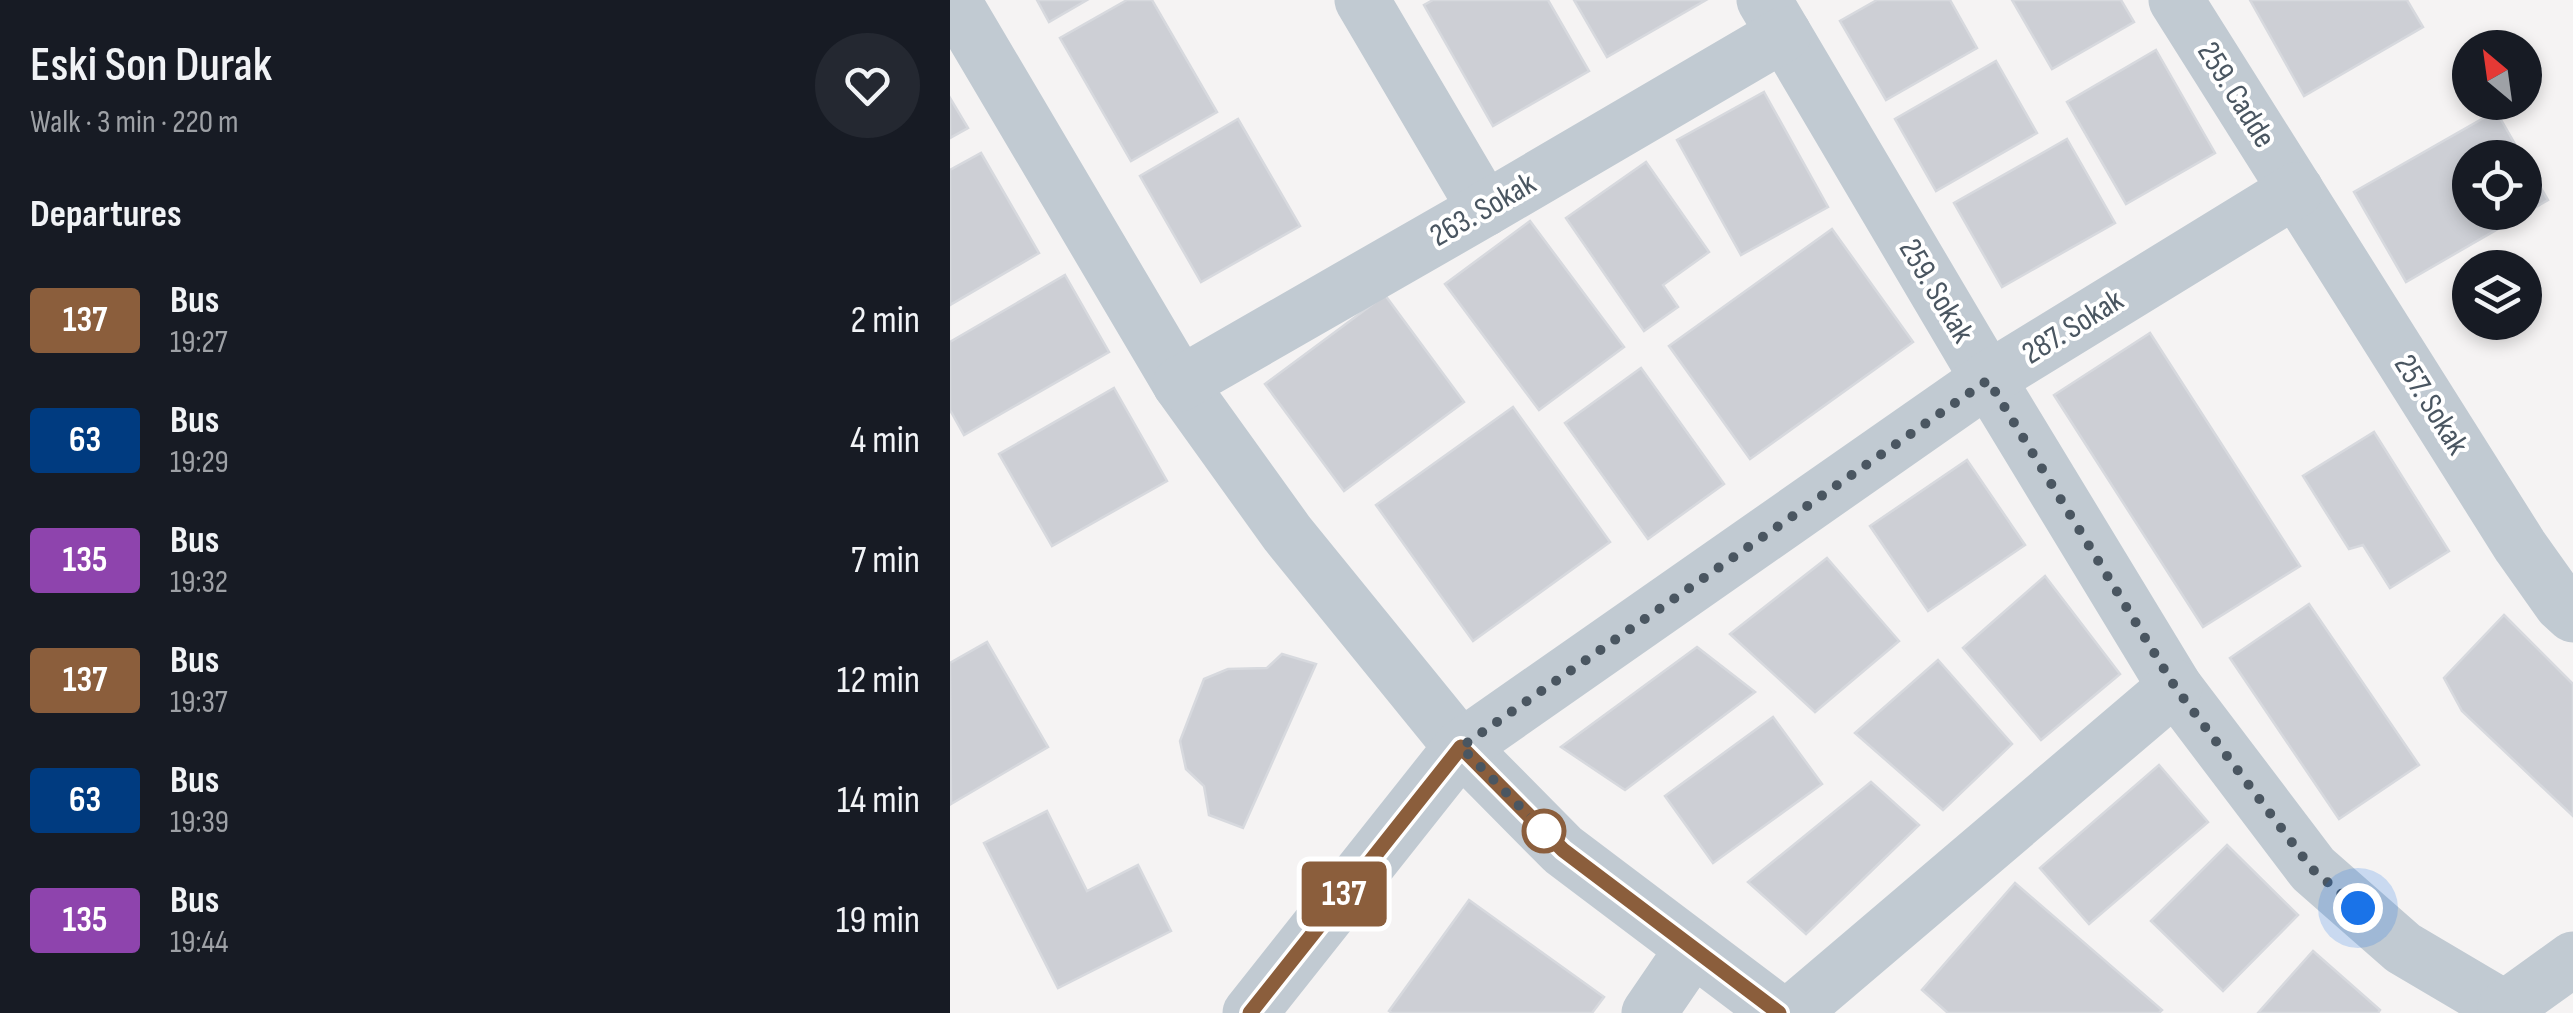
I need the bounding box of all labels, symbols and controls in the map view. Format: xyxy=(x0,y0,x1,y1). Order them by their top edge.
north arrow xyxy=(2452,30,2542,120)
map controls xyxy=(2452,30,2542,340)
button: heart xyxy=(815,33,920,138)
street label: 259. Cadde xyxy=(2188,35,2284,155)
text: Eski Son Durak xyxy=(30,37,272,94)
text: Walk · 3 min · 220 m xyxy=(30,103,239,142)
button: locate xyxy=(2452,140,2542,230)
street label: 263. Sokak xyxy=(1423,164,1543,256)
text: Departures xyxy=(30,192,182,237)
street label: 259. Sokak xyxy=(1890,232,1982,350)
button: layers xyxy=(2452,250,2542,340)
text: Bus xyxy=(170,278,219,323)
street label: 287. Sokak xyxy=(2015,281,2131,373)
text: 2 min xyxy=(851,298,920,343)
text: 137 xyxy=(63,299,107,342)
text: 19:27 xyxy=(170,323,227,362)
street label: 257. Sokak xyxy=(2385,348,2477,462)
text: Bus xyxy=(170,398,219,443)
text: 4 min xyxy=(850,418,920,463)
text: 63 xyxy=(69,419,101,462)
text: 19:29 xyxy=(170,443,229,482)
text: Bus xyxy=(170,518,219,563)
text: 7 min xyxy=(851,538,920,583)
text: 135 xyxy=(63,539,107,582)
text: 19:32 xyxy=(170,563,228,602)
text: Bus xyxy=(170,638,219,683)
text: 12 min xyxy=(837,658,920,703)
text: 137 xyxy=(63,659,107,702)
text: 19:37 xyxy=(170,683,228,722)
text: Bus xyxy=(170,758,219,803)
text: 14 min xyxy=(837,778,920,823)
text: 63 xyxy=(69,779,101,822)
text: 19:39 xyxy=(170,803,229,842)
unlabelled marker xyxy=(1523,810,1565,852)
line badge: 137 xyxy=(1286,862,1402,926)
text: 137 xyxy=(1322,873,1366,916)
text: Bus xyxy=(170,878,219,923)
your location xyxy=(2333,883,2383,933)
text: 19 min xyxy=(836,898,920,943)
text: 135 xyxy=(63,899,107,942)
text: 19:44 xyxy=(170,923,228,962)

